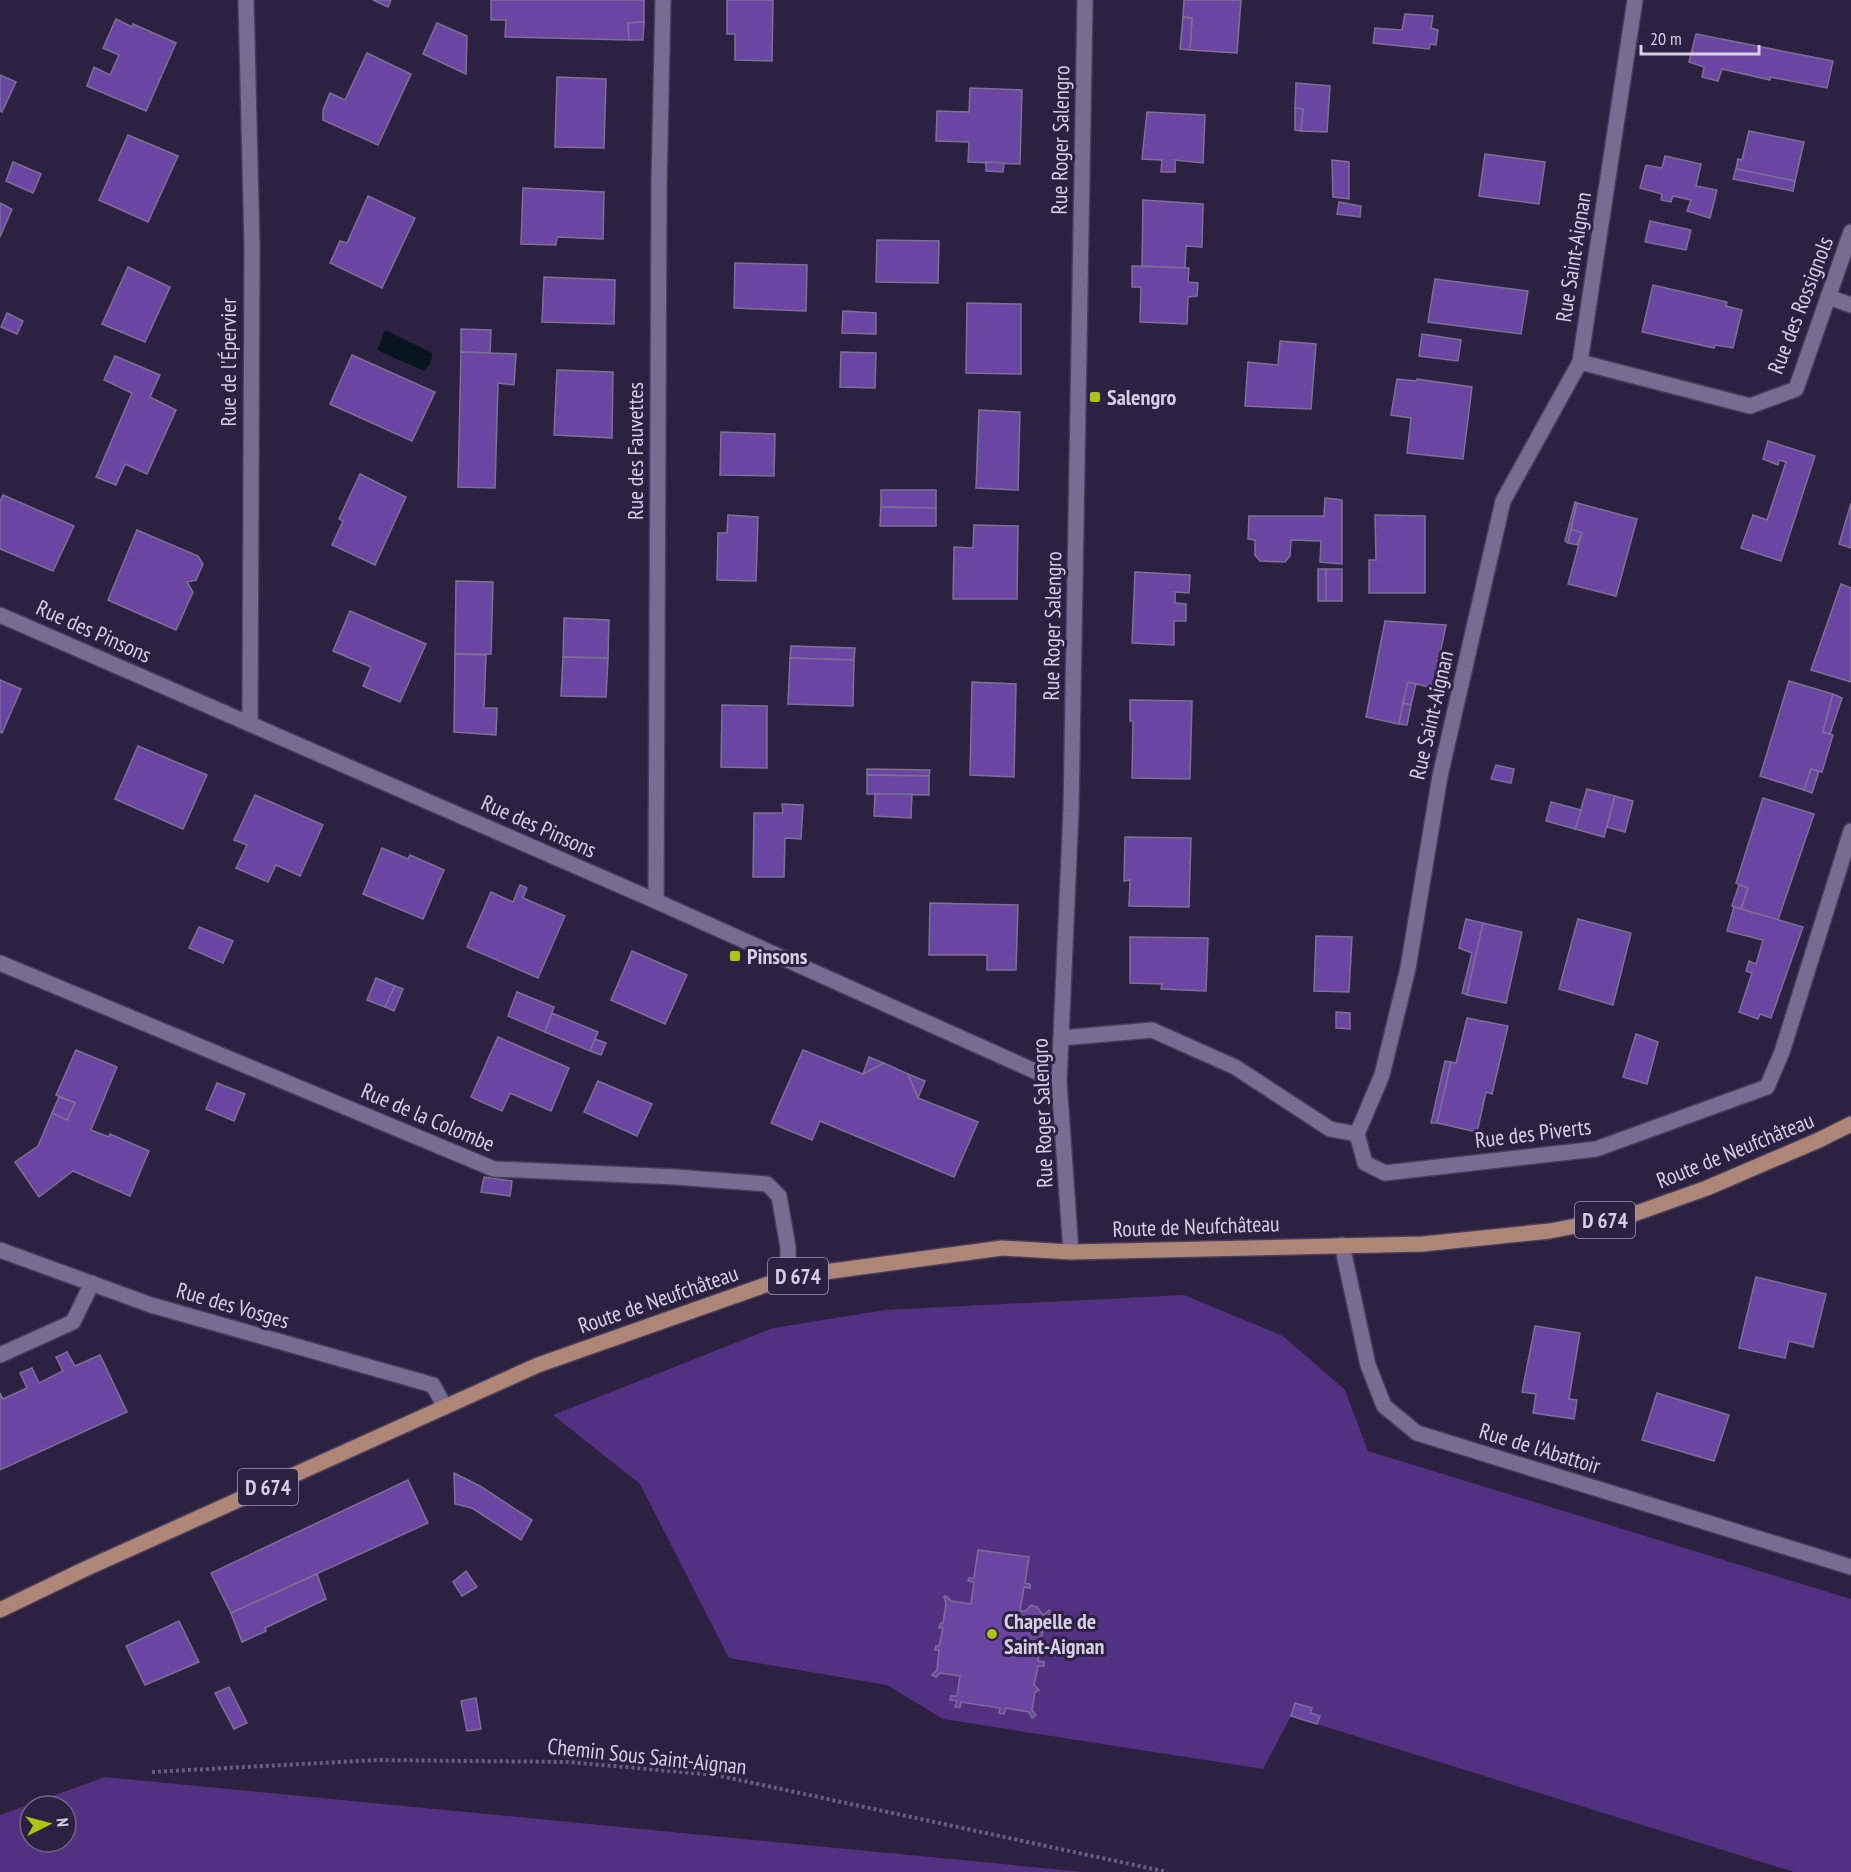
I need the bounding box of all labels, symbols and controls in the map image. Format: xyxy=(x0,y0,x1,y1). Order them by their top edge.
scale bar xyxy=(1641,18,1760,56)
text: 20 m xyxy=(1650,27,1682,50)
street label: Rue Roger Salengro xyxy=(1045,65,1075,215)
street label: Rue Saint-Aignan xyxy=(1549,190,1597,324)
street label: Rue des Rossignols xyxy=(1761,232,1839,378)
street label: Rue de l'Épervier xyxy=(214,298,242,426)
street label: Rue des Fauvettes xyxy=(621,382,649,520)
place label: Salengro xyxy=(1107,383,1177,411)
marker: Salengro xyxy=(1088,390,1102,404)
street label: Rue Roger Salengro xyxy=(1037,551,1067,701)
street label: Rue des Pinsons xyxy=(32,593,156,669)
street label: Rue Saint-Aignan xyxy=(1403,648,1459,782)
street label: Rue des Pinsons xyxy=(477,788,601,864)
place label: Pinsons xyxy=(747,942,808,970)
marker: Pinsons xyxy=(728,949,742,963)
street label: Rue Roger Salengro xyxy=(1025,1038,1059,1188)
street label: Rue de la Colombe xyxy=(357,1076,499,1158)
street label: Route de Neufchâteau xyxy=(1652,1106,1818,1194)
street label: Rue des Piverts xyxy=(1473,1112,1593,1154)
road number: D 674 xyxy=(1575,1202,1635,1238)
street label: Route de Neufchâteau xyxy=(1112,1209,1280,1243)
road number: D 674 xyxy=(768,1258,828,1294)
street label: Route de Neufchâteau xyxy=(574,1259,742,1339)
street label: Rue des Vosges xyxy=(173,1276,293,1334)
street label: Rue de l'Abattoir xyxy=(1476,1416,1604,1480)
road number: D 674 xyxy=(238,1469,298,1505)
place label: Chapelle de Saint-Aignan xyxy=(1004,1607,1105,1660)
marker: Chapelle de Saint-Aignan xyxy=(985,1627,999,1641)
street label: Chemin Sous Saint-Aignan xyxy=(546,1732,748,1780)
north arrow xyxy=(18,1794,78,1854)
text: N xyxy=(53,1817,73,1828)

